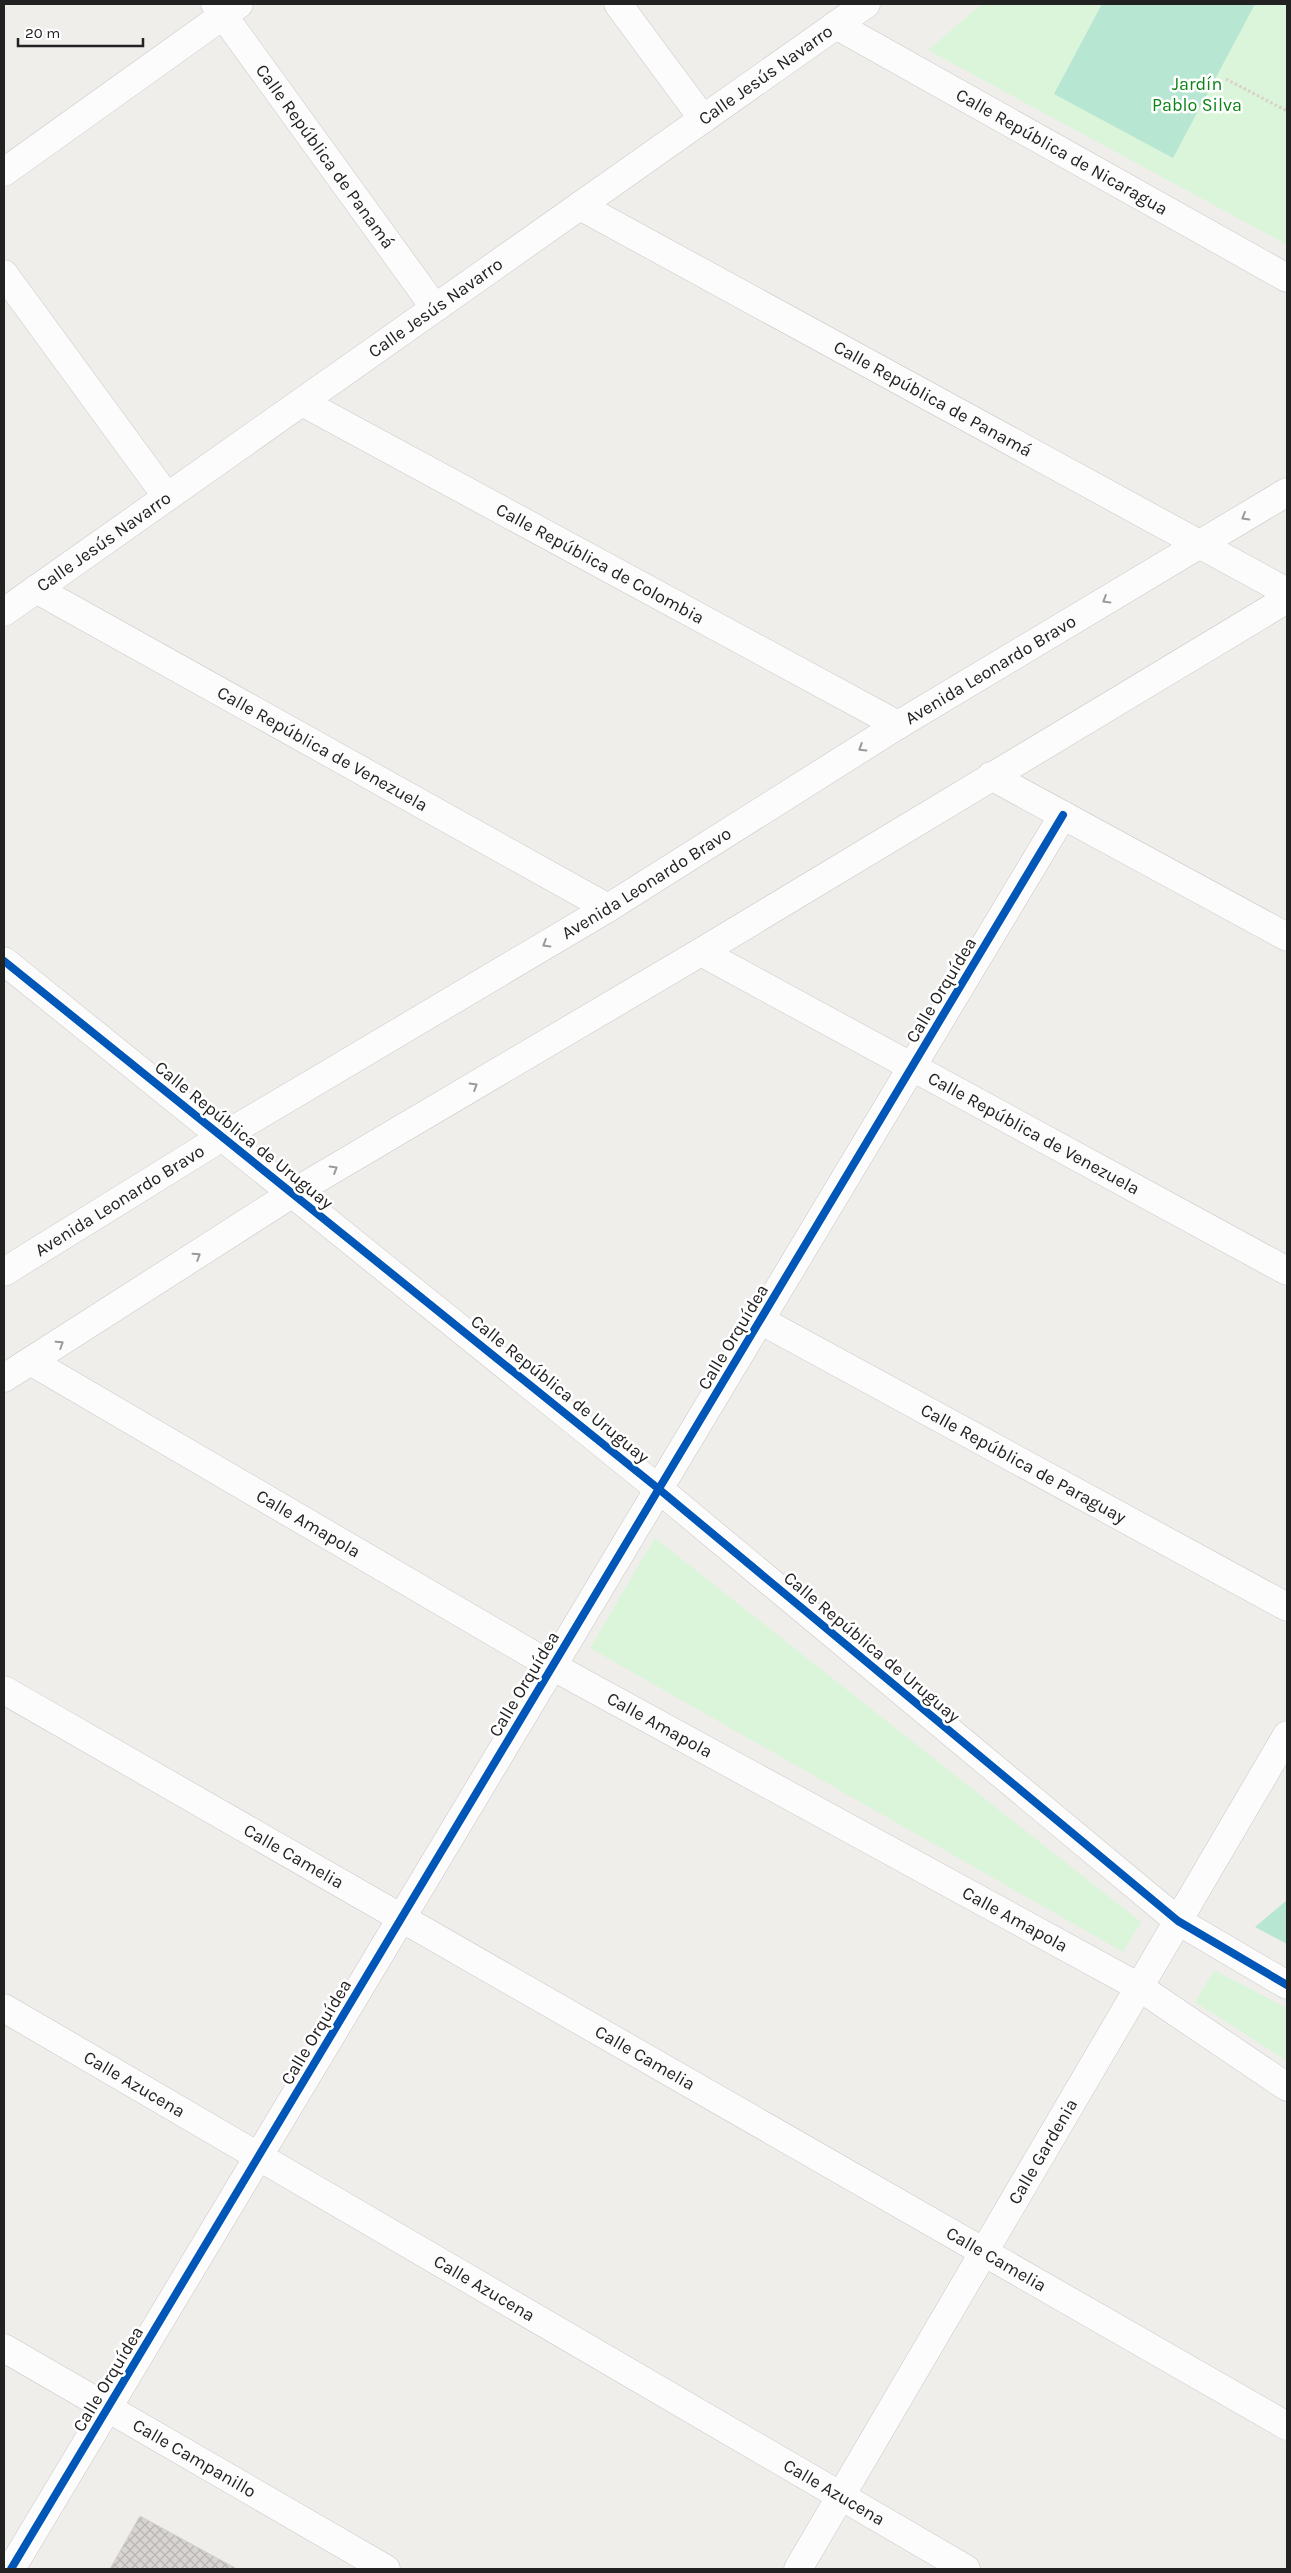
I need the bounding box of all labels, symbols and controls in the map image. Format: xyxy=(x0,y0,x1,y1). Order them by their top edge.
scale bar xyxy=(18,15,142,47)
street label: Calle Jesús Navarro xyxy=(694,20,837,130)
text: 20 m xyxy=(25,24,60,42)
street label: Calle República de Panamá xyxy=(251,60,399,253)
park label: Jardín Pablo Silva xyxy=(1152,73,1242,116)
street label: Calle República de Nicaragua xyxy=(952,84,1172,220)
street label: Calle Jesús Navarro xyxy=(364,253,507,363)
street label: Calle República de Panamá xyxy=(830,336,1036,462)
street label: Calle Jesús Navarro xyxy=(32,487,175,597)
street label: Calle República de Colombia xyxy=(492,498,708,629)
one-way arrow xyxy=(1242,510,1251,520)
one-way arrow xyxy=(1102,593,1111,603)
street label: Avenida Leonardo Bravo xyxy=(901,610,1080,729)
street label: Calle República de Venezuela xyxy=(213,681,432,816)
one-way arrow xyxy=(858,741,867,751)
street label: Avenida Leonardo Bravo xyxy=(558,822,735,944)
street label: Calle Orquídea xyxy=(901,933,981,1047)
one-way arrow xyxy=(542,938,551,948)
street label: Calle República de Uruguay xyxy=(150,1056,338,1214)
street label: Calle República de Venezuela xyxy=(924,1067,1144,1200)
one-way arrow xyxy=(469,1083,478,1093)
street label: Avenida Leonardo Bravo xyxy=(31,1140,209,1261)
one-way arrow xyxy=(329,1165,338,1175)
one-way arrow xyxy=(191,1252,200,1262)
street label: Calle Orquídea xyxy=(693,1280,773,1394)
street label: Calle República de Uruguay xyxy=(466,1310,654,1468)
one-way arrow xyxy=(55,1341,64,1350)
street label: Calle República de Paraguay xyxy=(917,1399,1131,1529)
street label: Calle Amapola xyxy=(252,1484,364,1563)
street label: Calle República de Uruguay xyxy=(779,1567,965,1728)
street label: Calle Orquídea xyxy=(484,1627,564,1741)
street label: Calle Amapola xyxy=(603,1687,716,1763)
street label: Calle Camelia xyxy=(240,1819,348,1894)
street label: Calle Amapola xyxy=(958,1881,1072,1957)
street label: Calle Orquídea xyxy=(276,1975,356,2089)
street label: Calle Camelia xyxy=(591,2020,699,2095)
street label: Calle Azucena xyxy=(80,2046,189,2122)
street label: Calle Gardenia xyxy=(1003,2095,1082,2208)
street label: Calle Camelia xyxy=(942,2222,1050,2297)
street label: Calle Azucena xyxy=(430,2250,539,2326)
street label: Calle Orquídea xyxy=(68,2322,148,2436)
street label: Calle Campanillo xyxy=(129,2414,260,2503)
street label: Calle Azucena xyxy=(779,2454,889,2530)

